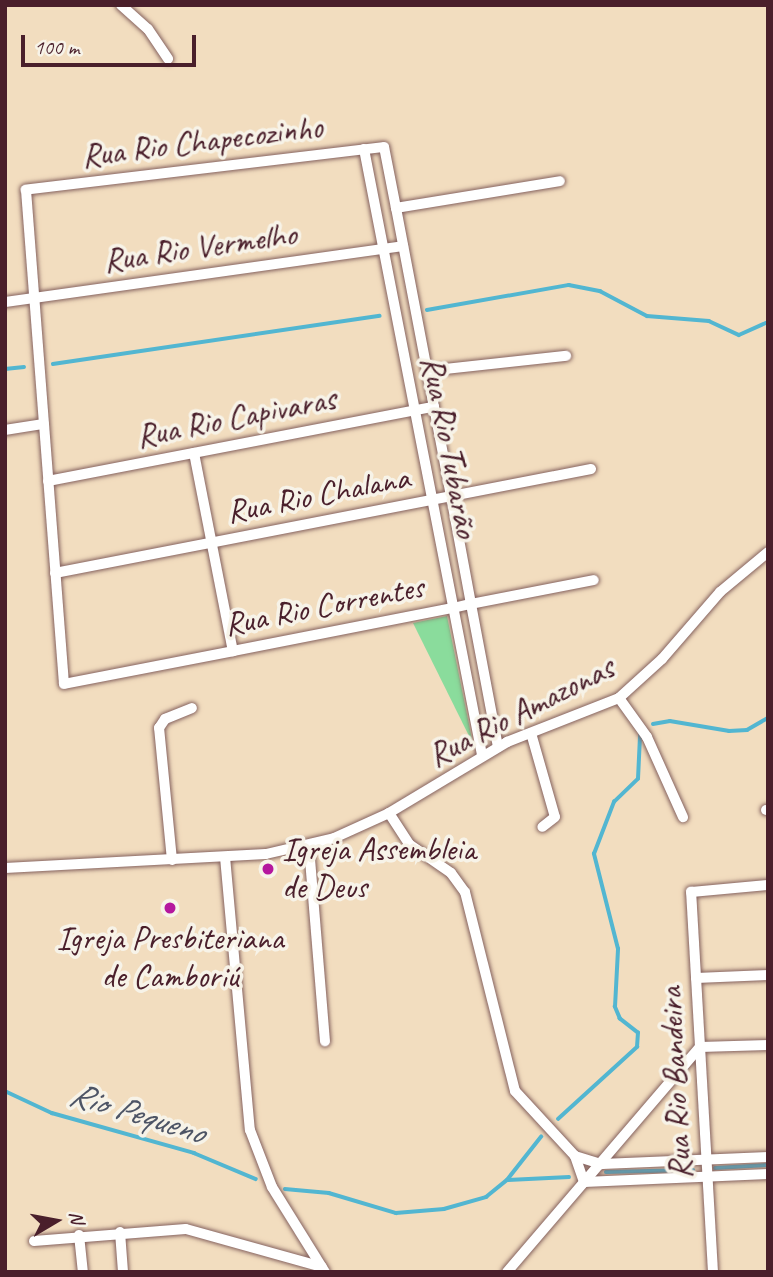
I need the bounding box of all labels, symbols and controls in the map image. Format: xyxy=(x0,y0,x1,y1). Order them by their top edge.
scale bar xyxy=(24,21,200,65)
text: 100 m xyxy=(34,34,79,60)
street label: Rua Rio Chapecozinho xyxy=(78,107,326,177)
street label: Rua Rio Vermelho xyxy=(101,215,299,281)
street label: Rua Rio Tubarão xyxy=(412,353,486,541)
street label: Rua Rio Capivaras xyxy=(132,379,340,457)
street label: Rua Rio Chalana xyxy=(223,458,413,532)
street label: Rua Rio Correntes xyxy=(221,567,427,645)
street label: Rua Rio Amazonas xyxy=(421,648,621,776)
place label: Igreja Assembleia de Deus xyxy=(282,830,476,908)
marker: Igreja Assembleia de Deus xyxy=(260,861,276,877)
marker: Igreja Presbiteriana de Camboriú xyxy=(162,900,178,916)
place label: Igreja Presbiteriana de Camboriú xyxy=(57,919,283,997)
street label: Rua Rio Bandeira xyxy=(651,984,701,1182)
water label: Rio Pequeno xyxy=(65,1073,209,1153)
north arrow xyxy=(21,1186,91,1256)
text: N xyxy=(64,1209,90,1225)

